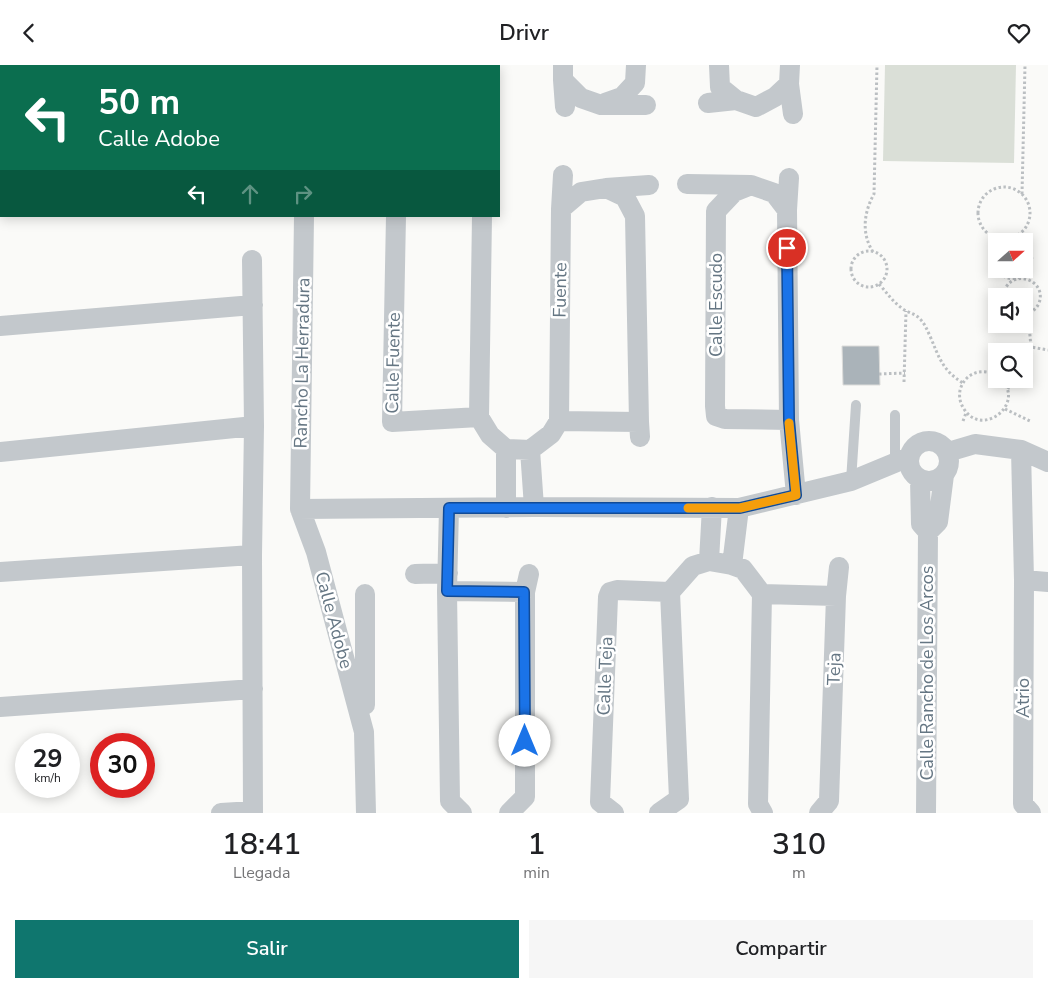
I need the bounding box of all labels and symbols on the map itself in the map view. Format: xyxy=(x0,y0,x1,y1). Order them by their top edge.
pin xyxy=(766,227,808,269)
north arrow xyxy=(988,233,1032,277)
street label: Calle Escudo xyxy=(704,253,728,357)
street label: Fuente xyxy=(548,262,572,318)
street label: Rancho La Herradura xyxy=(289,277,315,449)
street label: Calle Fuente xyxy=(380,312,406,414)
street label: Calle Rancho de Los Arcos xyxy=(915,565,939,781)
street label: Calle Adobe xyxy=(310,569,358,671)
street label: Calle Teja xyxy=(592,636,618,716)
street label: Teja xyxy=(821,652,847,686)
street label: Atrio xyxy=(1011,678,1035,718)
position arrow xyxy=(498,714,550,766)
speed limit sign: 30 xyxy=(90,733,155,798)

